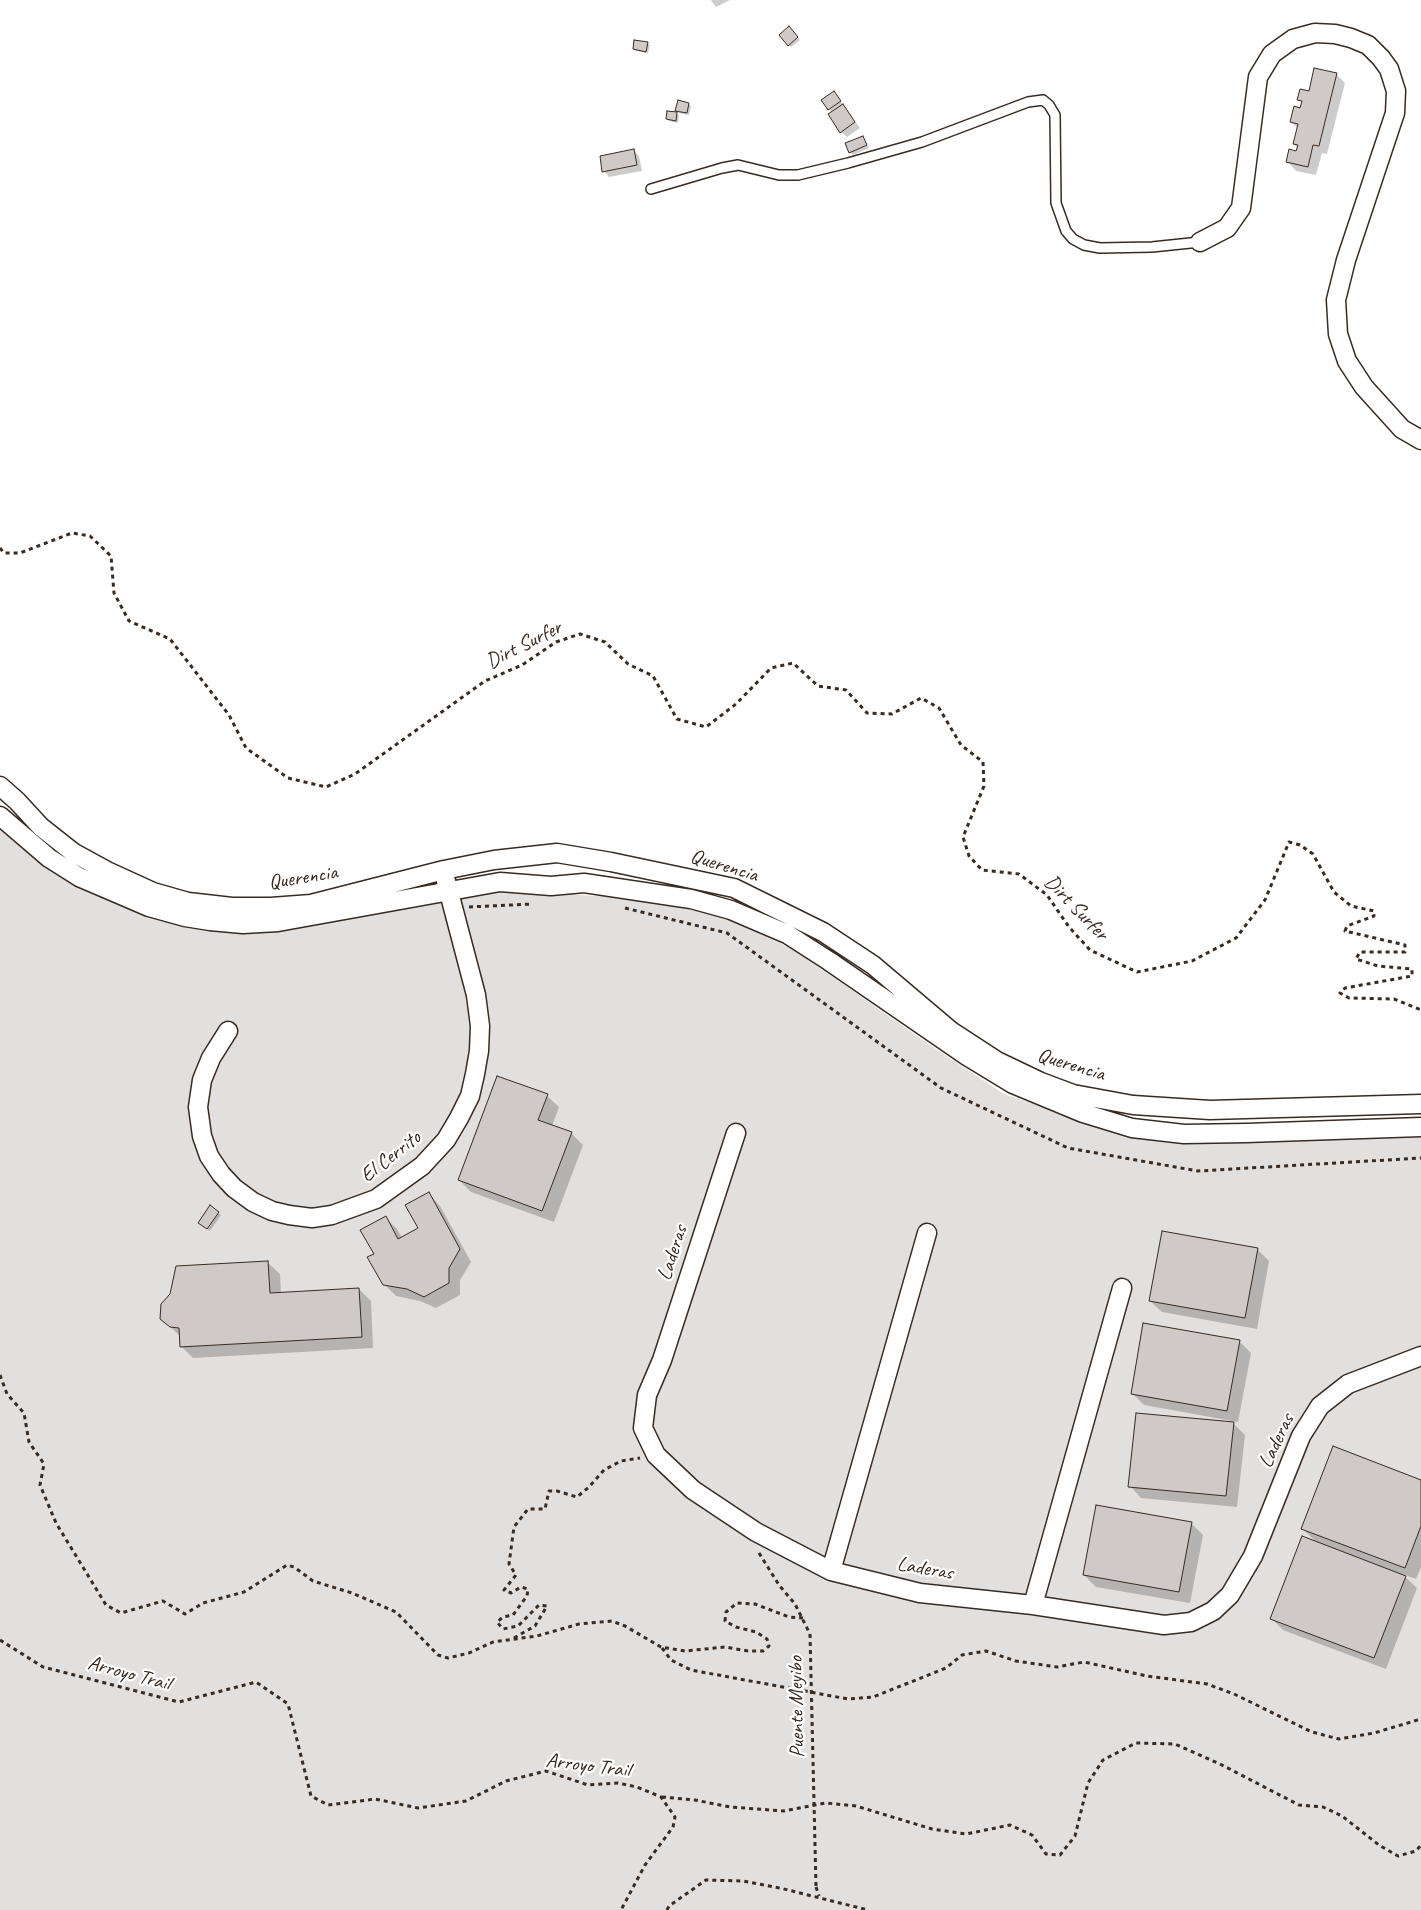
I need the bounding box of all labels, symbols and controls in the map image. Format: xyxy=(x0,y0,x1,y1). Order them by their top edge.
street label: Dirt Surfer xyxy=(482,615,566,675)
street label: Querencia xyxy=(687,844,761,888)
street label: Querencia xyxy=(267,860,339,896)
street label: Dirt Surfer xyxy=(1039,870,1113,946)
street label: Querencia xyxy=(1034,1043,1108,1087)
street label: El Cerrito xyxy=(356,1126,426,1188)
street label: Laderas xyxy=(652,1222,694,1284)
street label: Laderas xyxy=(1254,1410,1300,1472)
street label: Laderas xyxy=(895,1552,955,1586)
street label: Arroyo Trail xyxy=(85,1651,173,1697)
street label: Puente Meyibo xyxy=(784,1656,810,1758)
street label: Arroyo Trail xyxy=(544,1748,632,1784)

